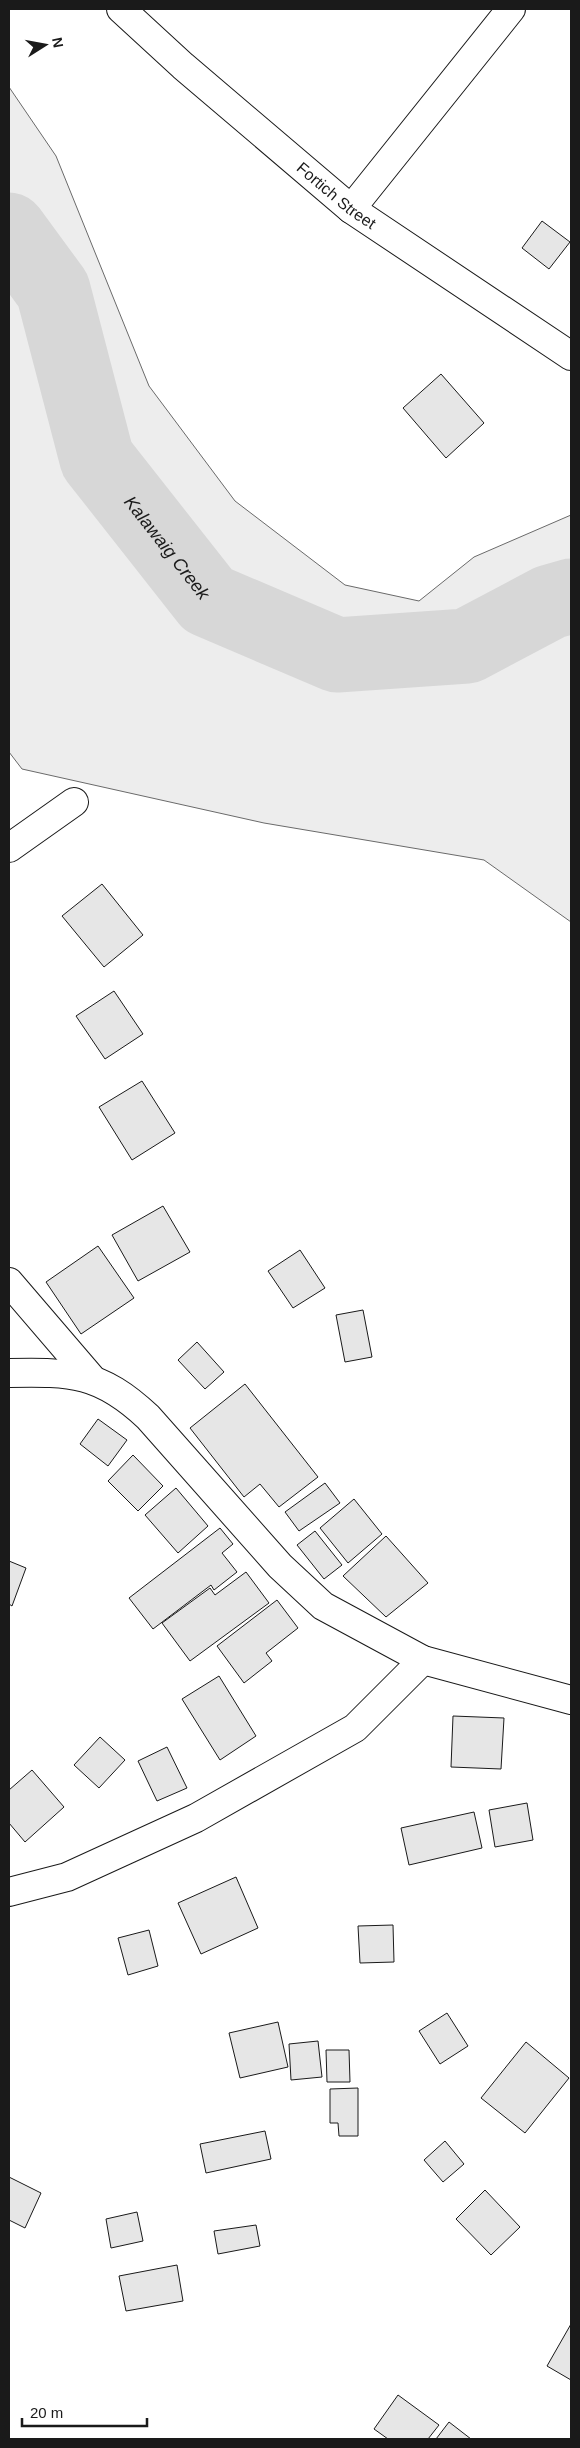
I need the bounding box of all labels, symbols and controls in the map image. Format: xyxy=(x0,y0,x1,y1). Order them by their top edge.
north arrow xyxy=(20,20,70,70)
text: N xyxy=(49,36,67,49)
street label: Fortich Street xyxy=(293,159,379,232)
water label: Kalawaig Creek xyxy=(120,492,214,604)
scale bar xyxy=(22,2396,148,2428)
text: 20 m xyxy=(30,2404,63,2421)

